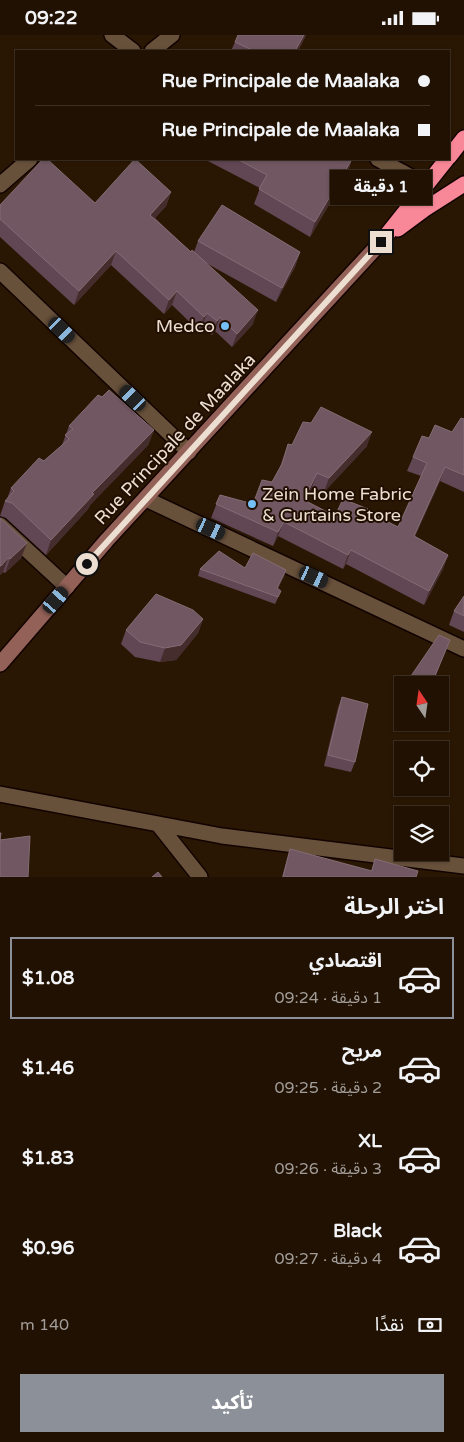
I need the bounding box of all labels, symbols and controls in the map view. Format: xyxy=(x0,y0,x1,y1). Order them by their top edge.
text: 09:22 xyxy=(25,7,78,29)
text: Rue Principale de Maalaka xyxy=(161,70,400,92)
text: Rue Principale de Maalaka xyxy=(161,119,400,141)
callout: 1 دقيقة xyxy=(330,169,432,205)
text: 1 دقيقة xyxy=(354,177,408,197)
route end xyxy=(370,231,392,253)
car xyxy=(45,314,78,346)
place label: Medco xyxy=(156,315,215,337)
marker: Medco xyxy=(219,320,231,332)
street label: Rue Principale de Maalaka xyxy=(90,349,260,529)
car xyxy=(116,382,149,414)
place label: Zein Home Fabric & Curtains Store xyxy=(262,483,412,526)
marker: Zein Home Fabric & Curtains Store xyxy=(246,498,258,510)
car xyxy=(194,516,227,542)
route start xyxy=(76,553,98,575)
car xyxy=(297,564,330,590)
car xyxy=(40,584,71,616)
north arrow xyxy=(394,676,449,731)
map controls xyxy=(394,676,449,861)
button: locate xyxy=(394,741,449,796)
button: layers xyxy=(394,806,449,861)
text: اختر الرحلة xyxy=(344,894,444,920)
text: اقتصادي xyxy=(309,950,382,972)
icon: car xyxy=(397,956,442,1001)
text: $1.08 xyxy=(22,967,74,989)
text: 1 دقيقة · 09:24 xyxy=(274,988,382,1008)
text: مريح xyxy=(342,1040,382,1062)
icon: car xyxy=(397,1046,442,1091)
text: $1.46 xyxy=(22,1057,74,1079)
text: 2 دقيقة · 09:25 xyxy=(274,1078,382,1098)
text: XL xyxy=(358,1130,382,1152)
icon: car xyxy=(397,1136,442,1181)
text: $1.83 xyxy=(22,1147,74,1169)
text: 3 دقيقة · 09:26 xyxy=(274,1159,382,1179)
text: Black xyxy=(333,1220,382,1242)
icon: car xyxy=(397,1226,442,1271)
text: $0.96 xyxy=(22,1237,74,1259)
text: 4 دقيقة · 09:27 xyxy=(274,1249,382,1269)
icon: cash xyxy=(416,1311,444,1339)
text: نقدًا xyxy=(375,1314,404,1336)
text: 140 m xyxy=(20,1315,69,1335)
button: تأكيد xyxy=(20,1374,444,1432)

